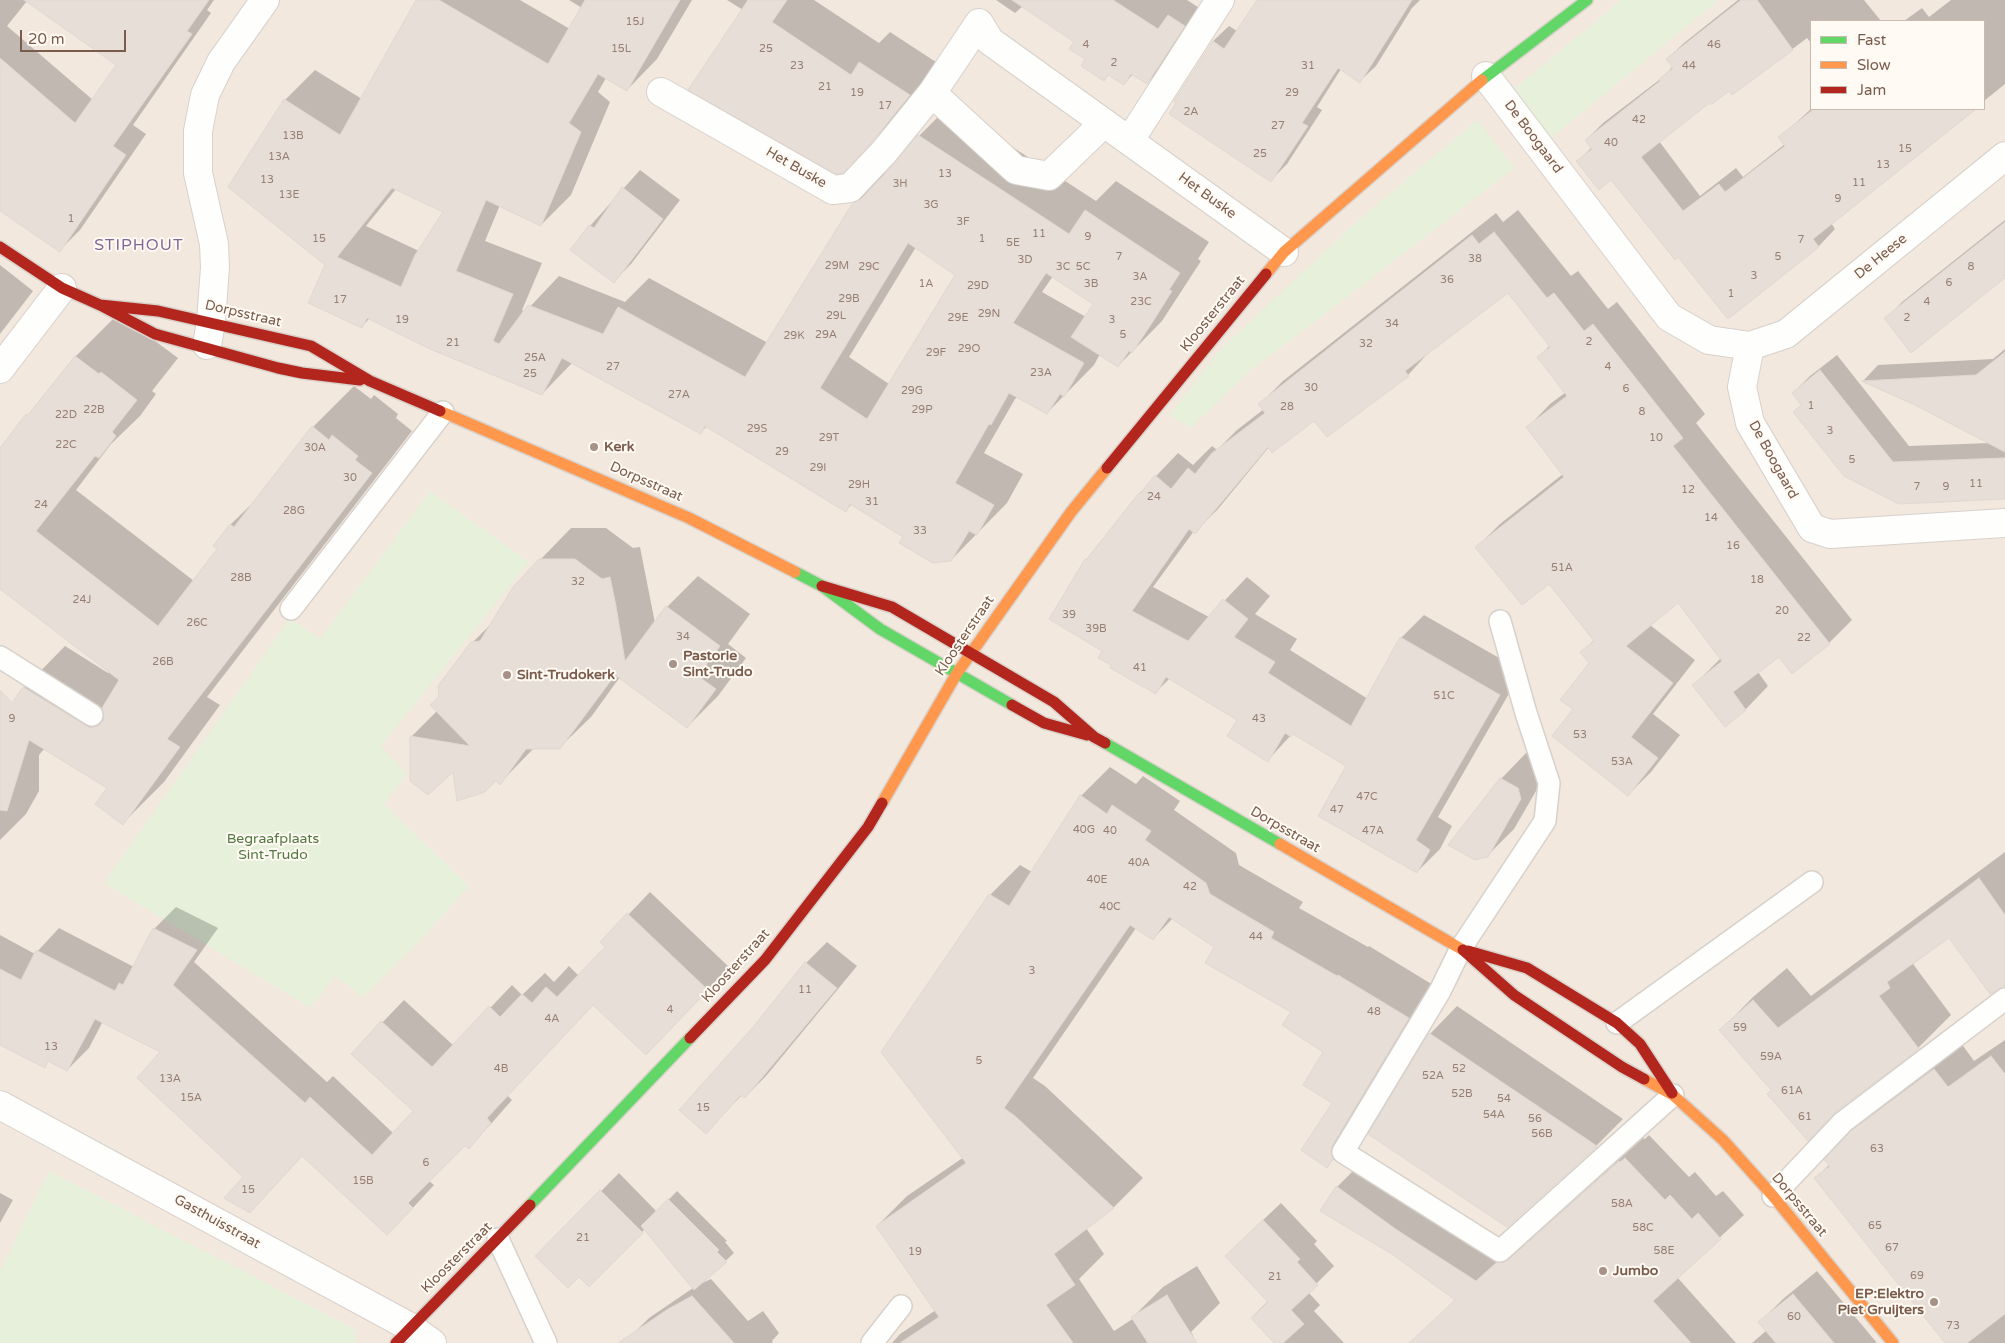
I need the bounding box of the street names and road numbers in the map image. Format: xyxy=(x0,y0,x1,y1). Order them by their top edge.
street label: De Boogaard xyxy=(1500,97,1566,177)
street label: Het Buske xyxy=(763,144,829,192)
street label: Het Buske xyxy=(1175,169,1239,223)
street label: De Heese xyxy=(1851,231,1911,283)
street label: Kloosterstraat xyxy=(1177,272,1249,356)
street label: Dorpsstraat xyxy=(203,297,283,331)
street label: De Boogaard xyxy=(1745,418,1801,502)
street label: Dorpsstraat xyxy=(607,458,685,506)
street label: Kloosterstraat xyxy=(932,593,998,679)
street label: Dorpsstraat xyxy=(1247,803,1323,857)
street label: Kloosterstraat xyxy=(699,926,773,1006)
street label: Dorpsstraat xyxy=(1768,1170,1830,1240)
street label: Gasthuisstraat xyxy=(171,1191,263,1253)
street label: Kloosterstraat xyxy=(418,1219,496,1297)

